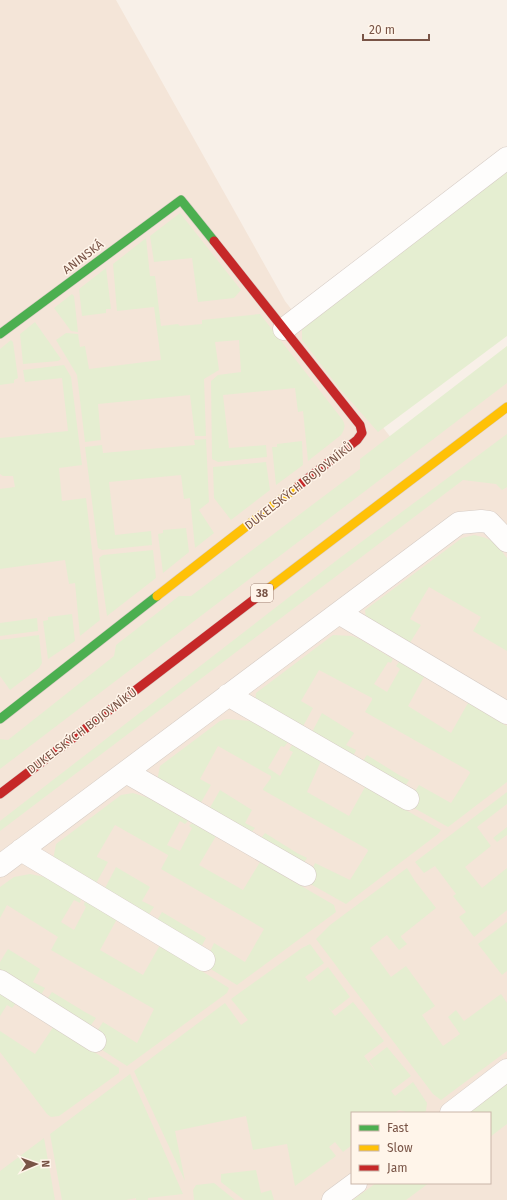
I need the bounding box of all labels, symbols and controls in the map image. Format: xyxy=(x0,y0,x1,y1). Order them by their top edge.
scale bar xyxy=(363,16,429,42)
text: 20 m xyxy=(369,23,395,37)
street label: ANINSKÁ xyxy=(59,236,106,277)
street label: DUKELSKÝCH BOJOVNÍKŮ xyxy=(241,438,356,533)
road number: 38 xyxy=(251,584,273,602)
street label: DUKELSKÝCH BOJOVNÍKŮ xyxy=(23,684,140,777)
legend xyxy=(351,1112,491,1184)
text: Fast xyxy=(387,1121,409,1135)
text: Slow xyxy=(387,1141,413,1155)
north arrow xyxy=(16,1144,56,1184)
text: N xyxy=(39,1160,52,1168)
text: Jam xyxy=(387,1161,407,1175)

